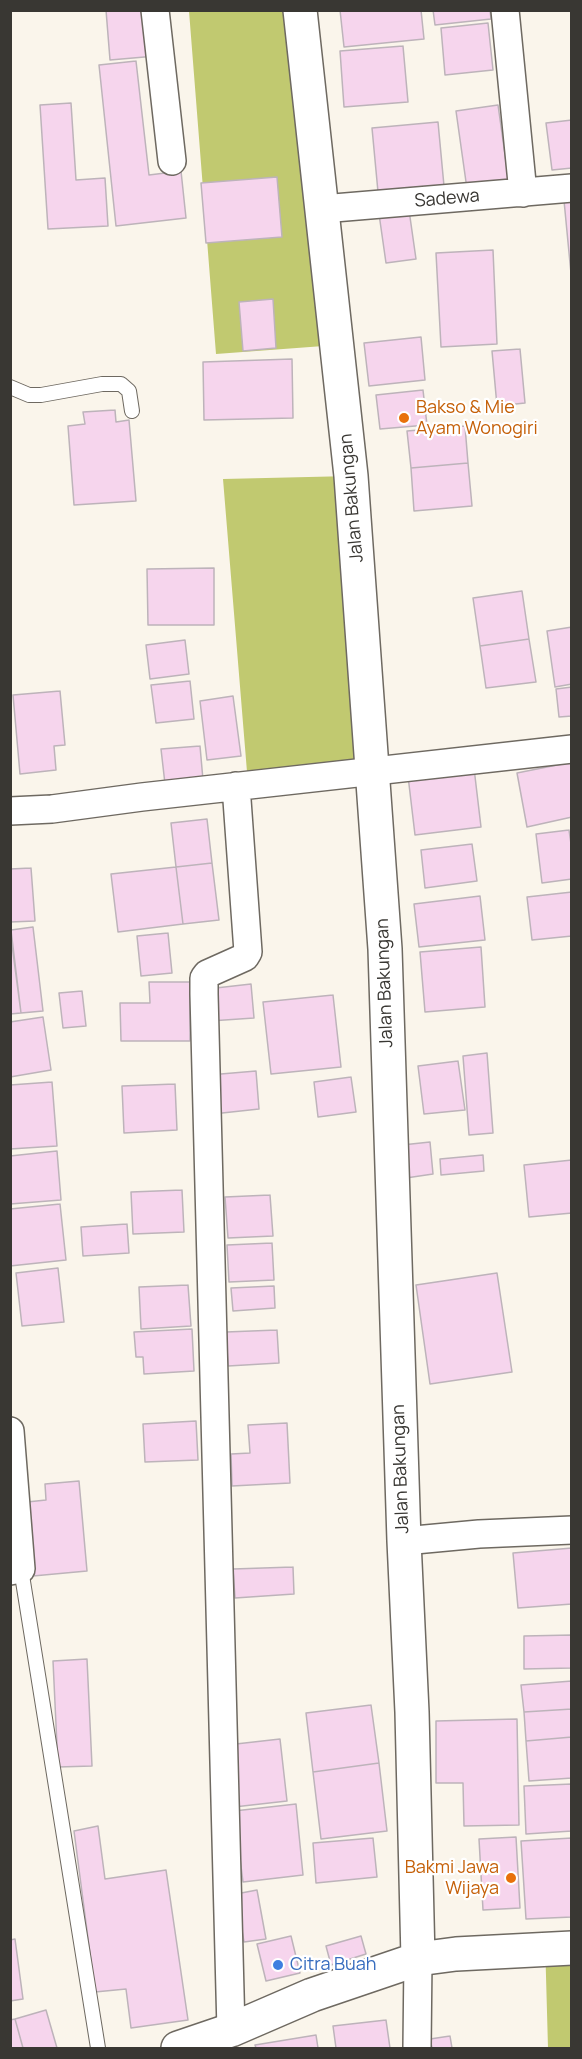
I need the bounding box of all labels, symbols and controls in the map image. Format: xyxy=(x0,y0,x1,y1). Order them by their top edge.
street label: Sadewa xyxy=(414,185,480,213)
place label: Bakso & Mie Ayam Wonogiri xyxy=(416,397,538,440)
marker: Bakso & Mie Ayam Wonogiri xyxy=(397,411,411,425)
street label: Jalan Bakungan xyxy=(336,433,368,563)
street label: Jalan Bakungan xyxy=(372,918,398,1048)
street label: Jalan Bakungan xyxy=(388,1404,414,1534)
place label: Bakmi Jawa Wijaya xyxy=(405,1857,499,1900)
marker: Bakmi Jawa Wijaya xyxy=(504,1871,518,1885)
place label: Citra Buah xyxy=(290,1954,376,1976)
marker: Citra Buah xyxy=(271,1958,285,1972)

